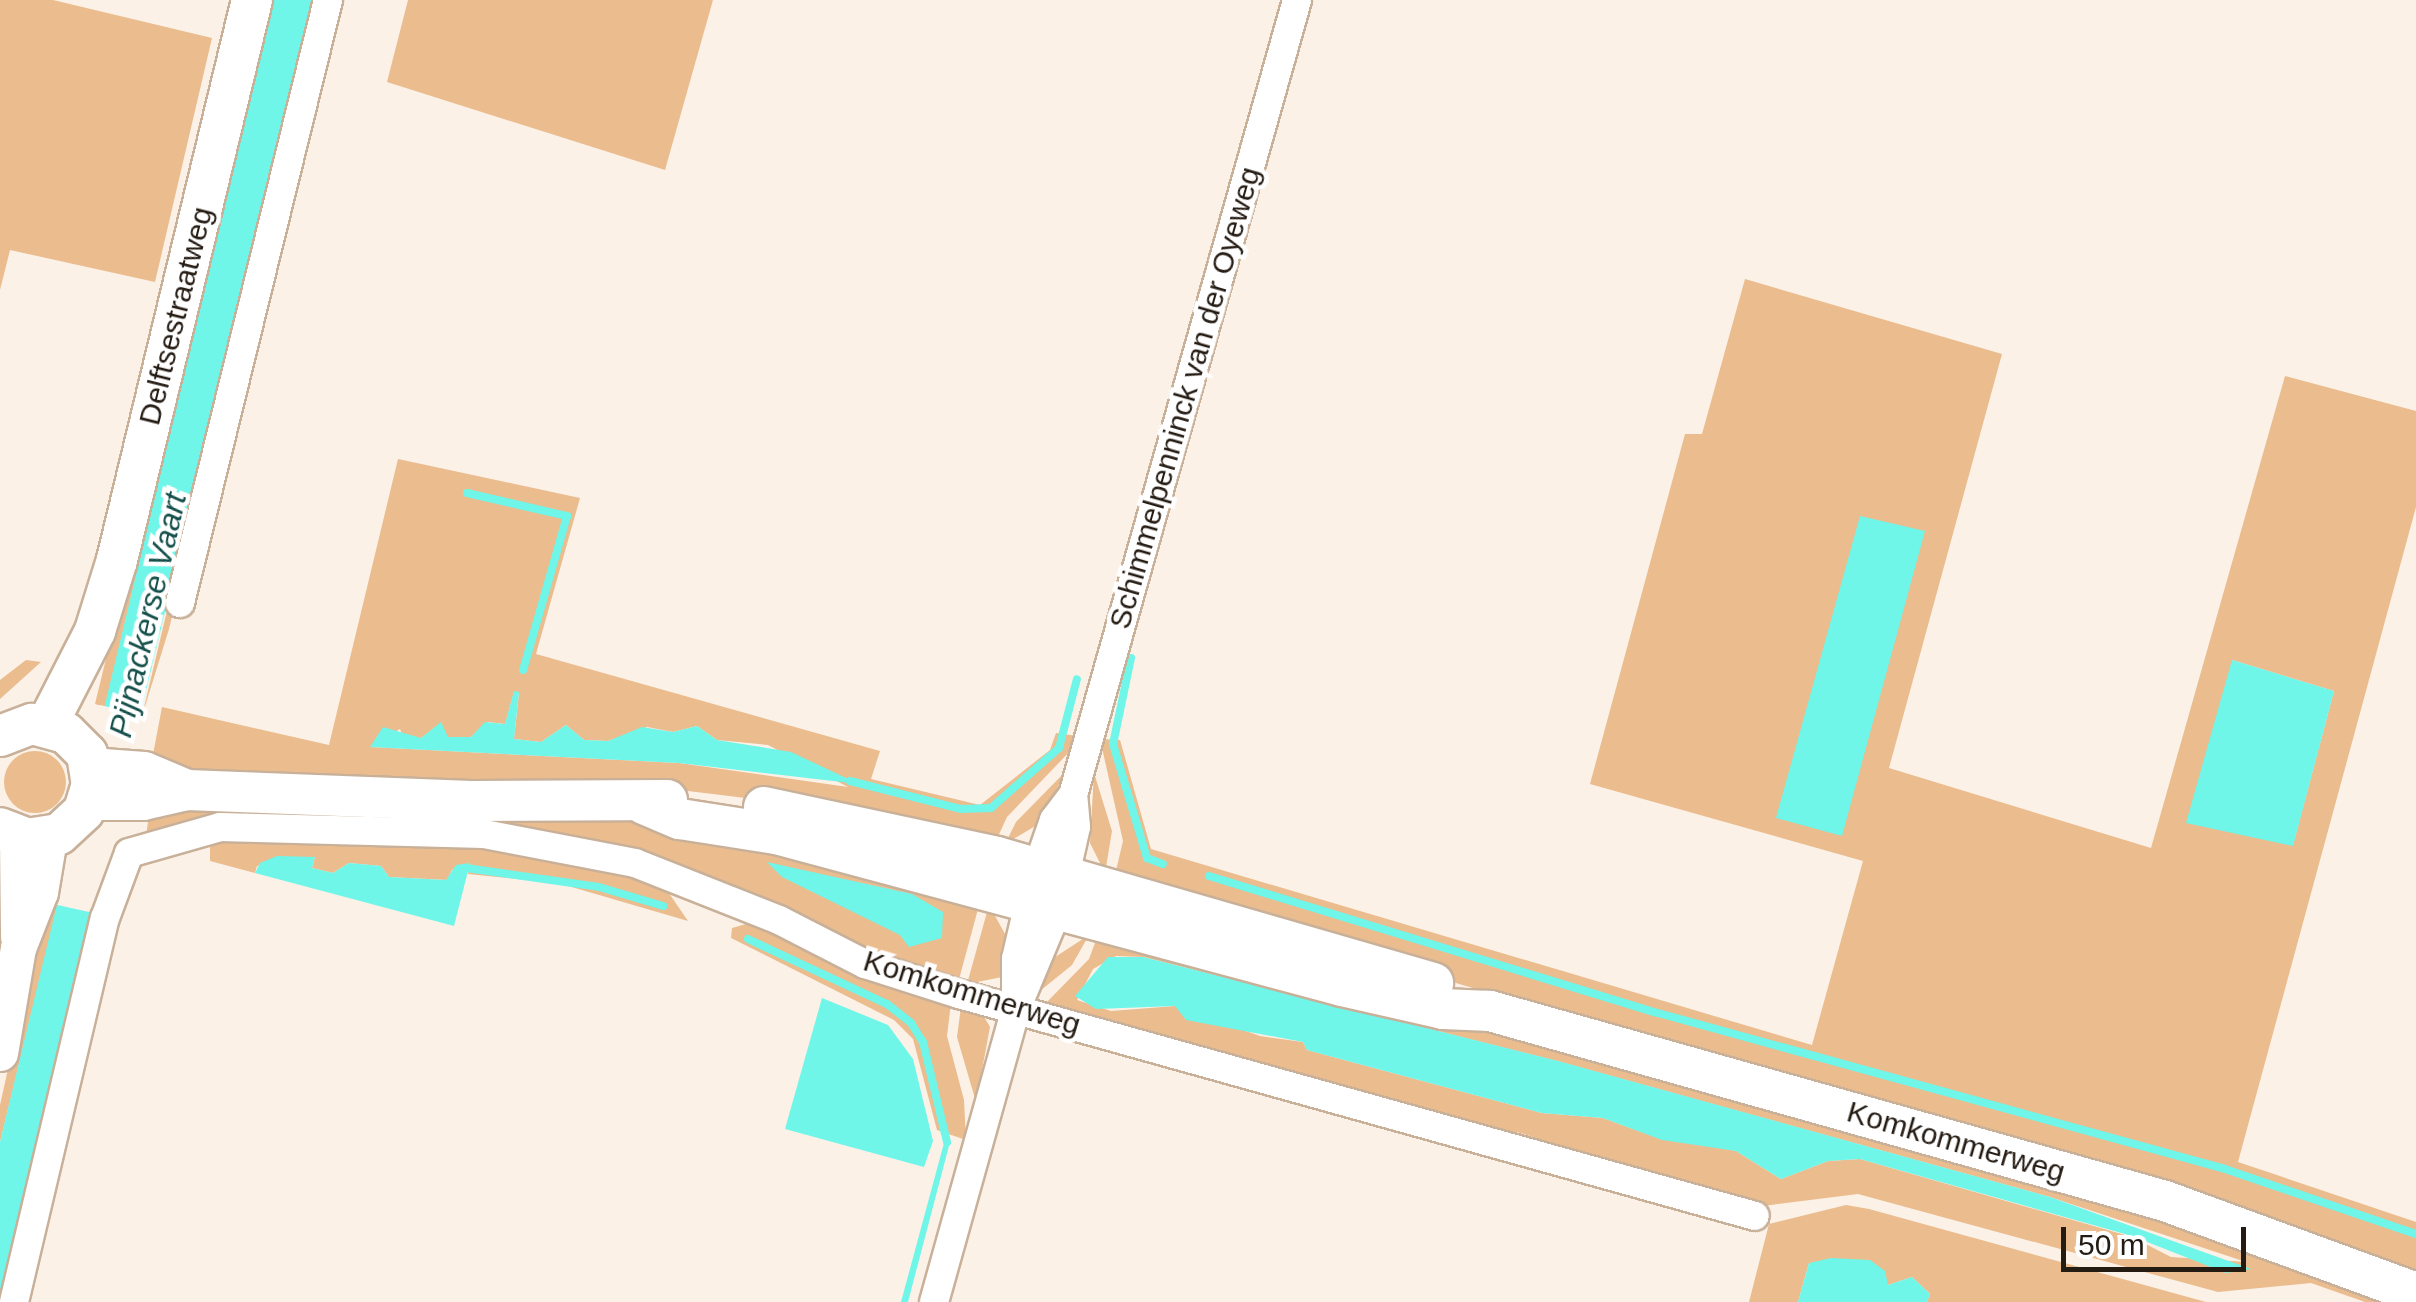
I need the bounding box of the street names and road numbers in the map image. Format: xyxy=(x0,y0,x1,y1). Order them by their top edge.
street label: Schimmelpenninck van der Oyeweg xyxy=(1102,163,1268,633)
street label: Delftsestraatweg xyxy=(132,203,220,429)
street label: Komkommerweg xyxy=(859,943,1085,1043)
street label: Komkommerweg xyxy=(1843,1094,2069,1190)

